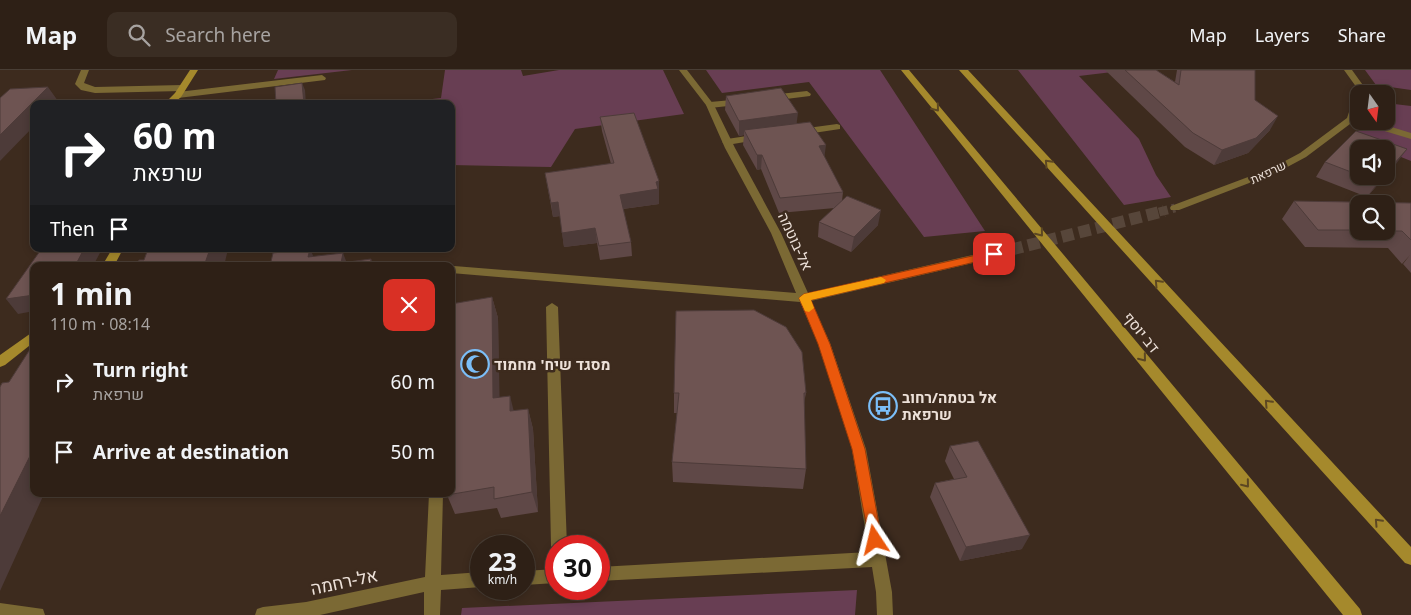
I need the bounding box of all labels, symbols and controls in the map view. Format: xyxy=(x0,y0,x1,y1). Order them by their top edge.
search box xyxy=(107,12,457,57)
text: Map xyxy=(25,18,77,51)
icon: search xyxy=(125,21,153,49)
text: Search here xyxy=(165,22,271,48)
text: Map xyxy=(1189,23,1227,47)
text: Layers xyxy=(1255,23,1310,47)
text: Share xyxy=(1338,23,1386,47)
north arrow xyxy=(1350,85,1395,130)
map controls xyxy=(1350,85,1395,240)
one-way arrow xyxy=(931,102,940,111)
text: 60 m xyxy=(133,112,216,159)
icon: right xyxy=(50,120,115,185)
button: sound xyxy=(1350,140,1395,185)
street label: שרפאת xyxy=(1247,156,1289,188)
text: שרפאת xyxy=(133,157,203,187)
one-way arrow xyxy=(1045,160,1054,169)
button: search xyxy=(1350,195,1395,240)
street label: אל-בוטמה xyxy=(774,209,818,273)
icon: arrive xyxy=(105,215,133,243)
text: Then xyxy=(50,216,95,242)
one-way arrow xyxy=(1034,227,1042,236)
pin xyxy=(973,233,1015,275)
icon: arrive xyxy=(980,240,1008,268)
text: 1 min xyxy=(50,273,133,314)
button: close xyxy=(383,279,435,331)
one-way arrow xyxy=(1155,280,1164,289)
street label: דב יוסף xyxy=(1119,307,1165,357)
text: 110 m · 08:14 xyxy=(50,313,150,335)
mosque icon: מסגד שיח' מחמוד xyxy=(460,349,490,379)
one-way arrow xyxy=(1137,353,1146,362)
place label: מסגד שיח' מחמוד xyxy=(494,354,610,374)
text: Turn right xyxy=(93,357,188,383)
icon: right xyxy=(50,368,78,396)
text: 60 m xyxy=(391,369,435,395)
text: שרפאת xyxy=(93,383,144,405)
place label: אל בטמה/רחוב שרפאת xyxy=(902,387,997,424)
bus stop icon: אל בטמה/רחוב שרפאת xyxy=(868,391,898,421)
one-way arrow xyxy=(1265,399,1274,408)
icon: arrive xyxy=(50,438,78,466)
text: Arrive at destination xyxy=(93,439,289,465)
text: 50 m xyxy=(391,439,435,465)
one-way arrow xyxy=(1241,478,1249,487)
position arrow xyxy=(848,513,900,565)
one-way arrow xyxy=(1375,519,1384,528)
speed limit sign: 30 xyxy=(545,535,610,600)
text: 23 xyxy=(488,544,517,578)
street label: אל-רחמה xyxy=(308,562,380,600)
text: km/h xyxy=(488,571,517,588)

